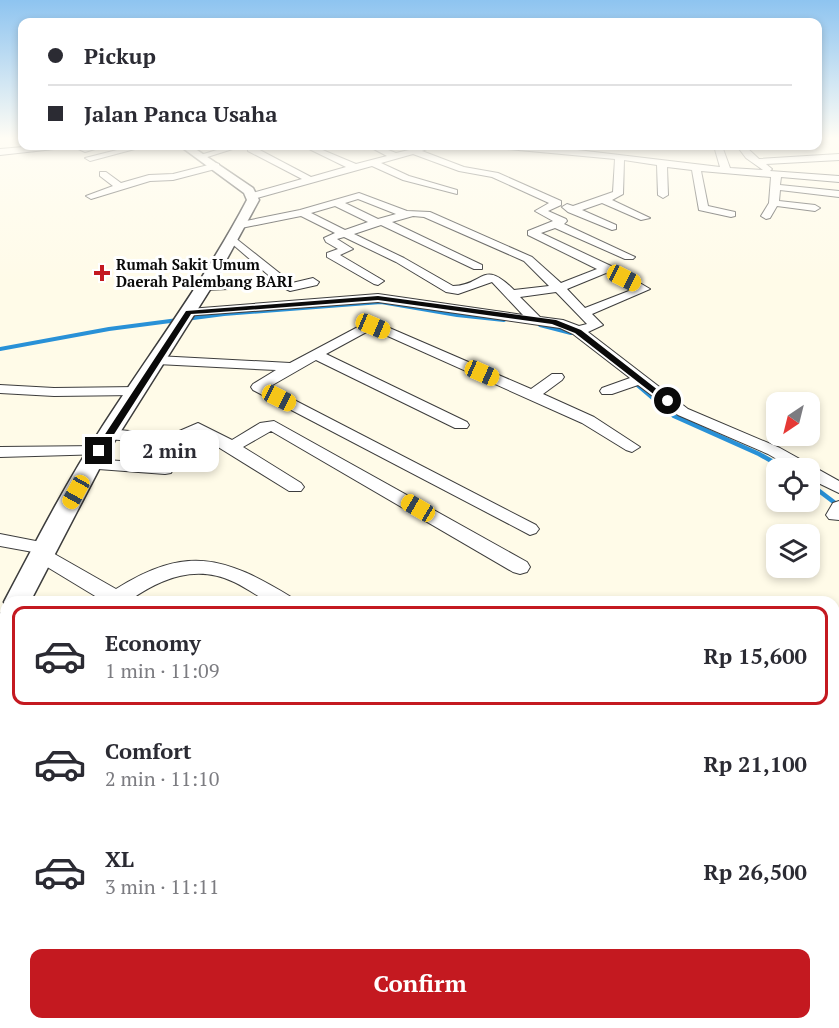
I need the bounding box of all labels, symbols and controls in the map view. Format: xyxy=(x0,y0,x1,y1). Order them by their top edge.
text: Pickup xyxy=(84,41,156,70)
text: Jalan Panca Usaha xyxy=(84,99,277,128)
place label: Rumah Sakit Umum Daerah Palembang BARI xyxy=(116,254,293,291)
car xyxy=(604,262,644,294)
marker: Rumah Sakit Umum Daerah Palembang BARI xyxy=(93,264,111,282)
car xyxy=(353,311,393,341)
car xyxy=(462,357,502,389)
car xyxy=(259,382,299,414)
route start xyxy=(654,387,681,414)
north arrow xyxy=(766,392,820,446)
map controls xyxy=(766,392,820,578)
callout: 2 min xyxy=(120,430,219,472)
route end xyxy=(85,437,112,464)
text: 2 min xyxy=(142,437,197,464)
button: locate xyxy=(766,458,820,512)
car xyxy=(59,472,93,512)
car xyxy=(398,491,438,525)
button: layers xyxy=(766,524,820,578)
text: Economy xyxy=(105,628,201,657)
icon: car xyxy=(33,629,87,683)
text: Rp 15,600 xyxy=(703,641,807,670)
text: 1 min · 11:09 xyxy=(105,657,219,684)
text: Comfort xyxy=(105,736,191,765)
icon: car xyxy=(33,737,87,791)
text: Rp 21,100 xyxy=(703,749,807,778)
text: 2 min · 11:10 xyxy=(105,765,219,792)
text: XL xyxy=(105,844,134,873)
icon: car xyxy=(33,845,87,899)
text: Rp 26,500 xyxy=(703,857,807,886)
text: 3 min · 11:11 xyxy=(105,873,219,900)
button: Confirm xyxy=(30,949,810,1018)

